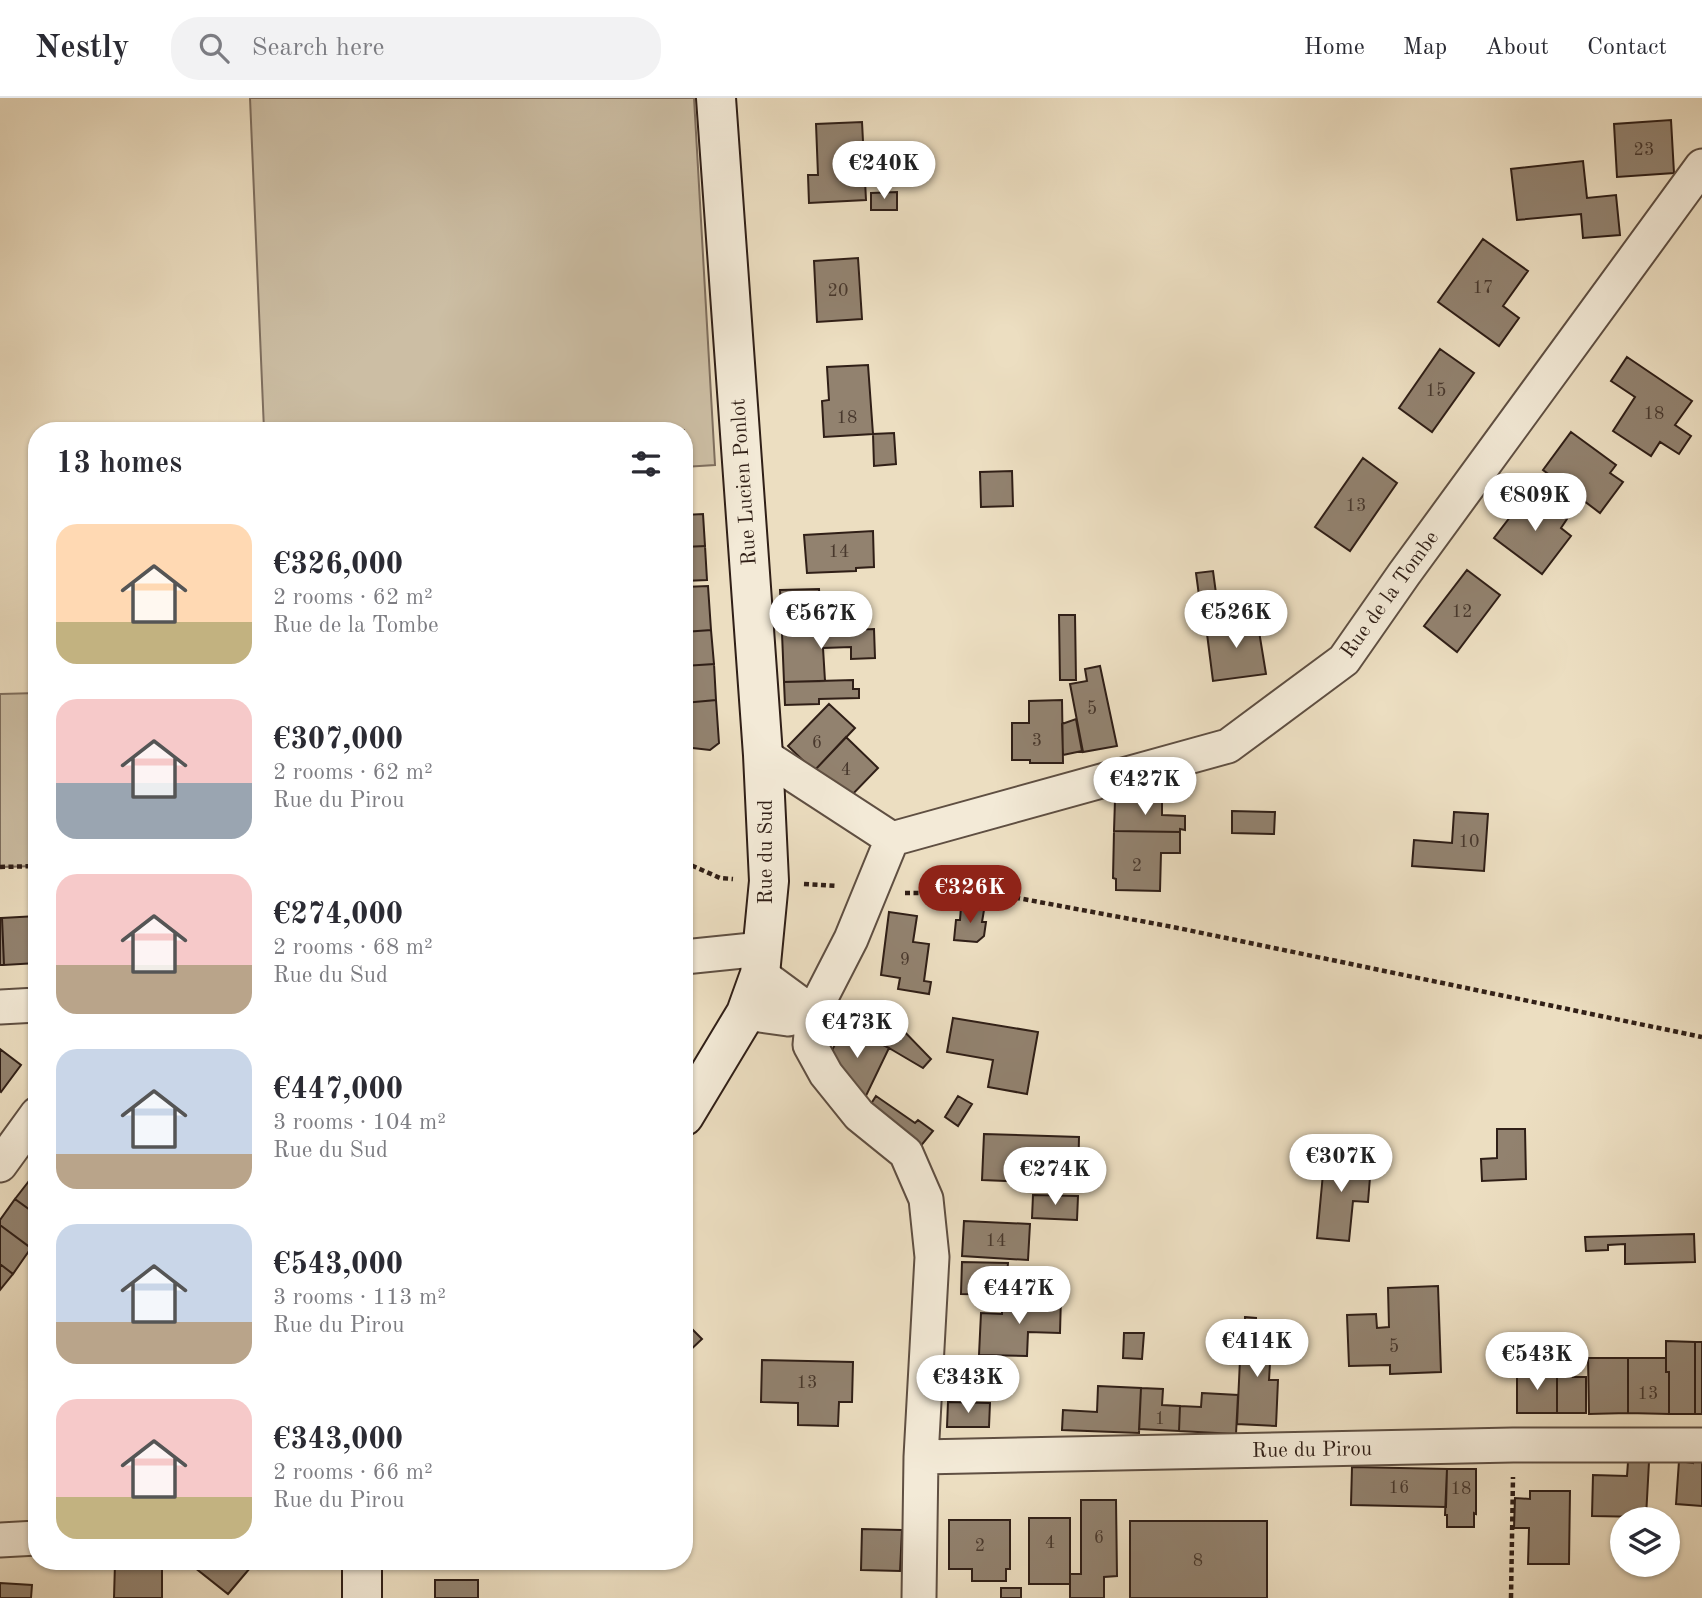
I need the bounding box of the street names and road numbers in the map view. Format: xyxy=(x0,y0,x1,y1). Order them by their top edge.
street label: Rue Lucien Ponlot xyxy=(728,398,761,566)
street label: Rue de la Tombe xyxy=(1337,528,1443,662)
street label: Rue du Sud xyxy=(756,799,777,905)
street label: Rue du Pirou xyxy=(1252,1439,1372,1462)

